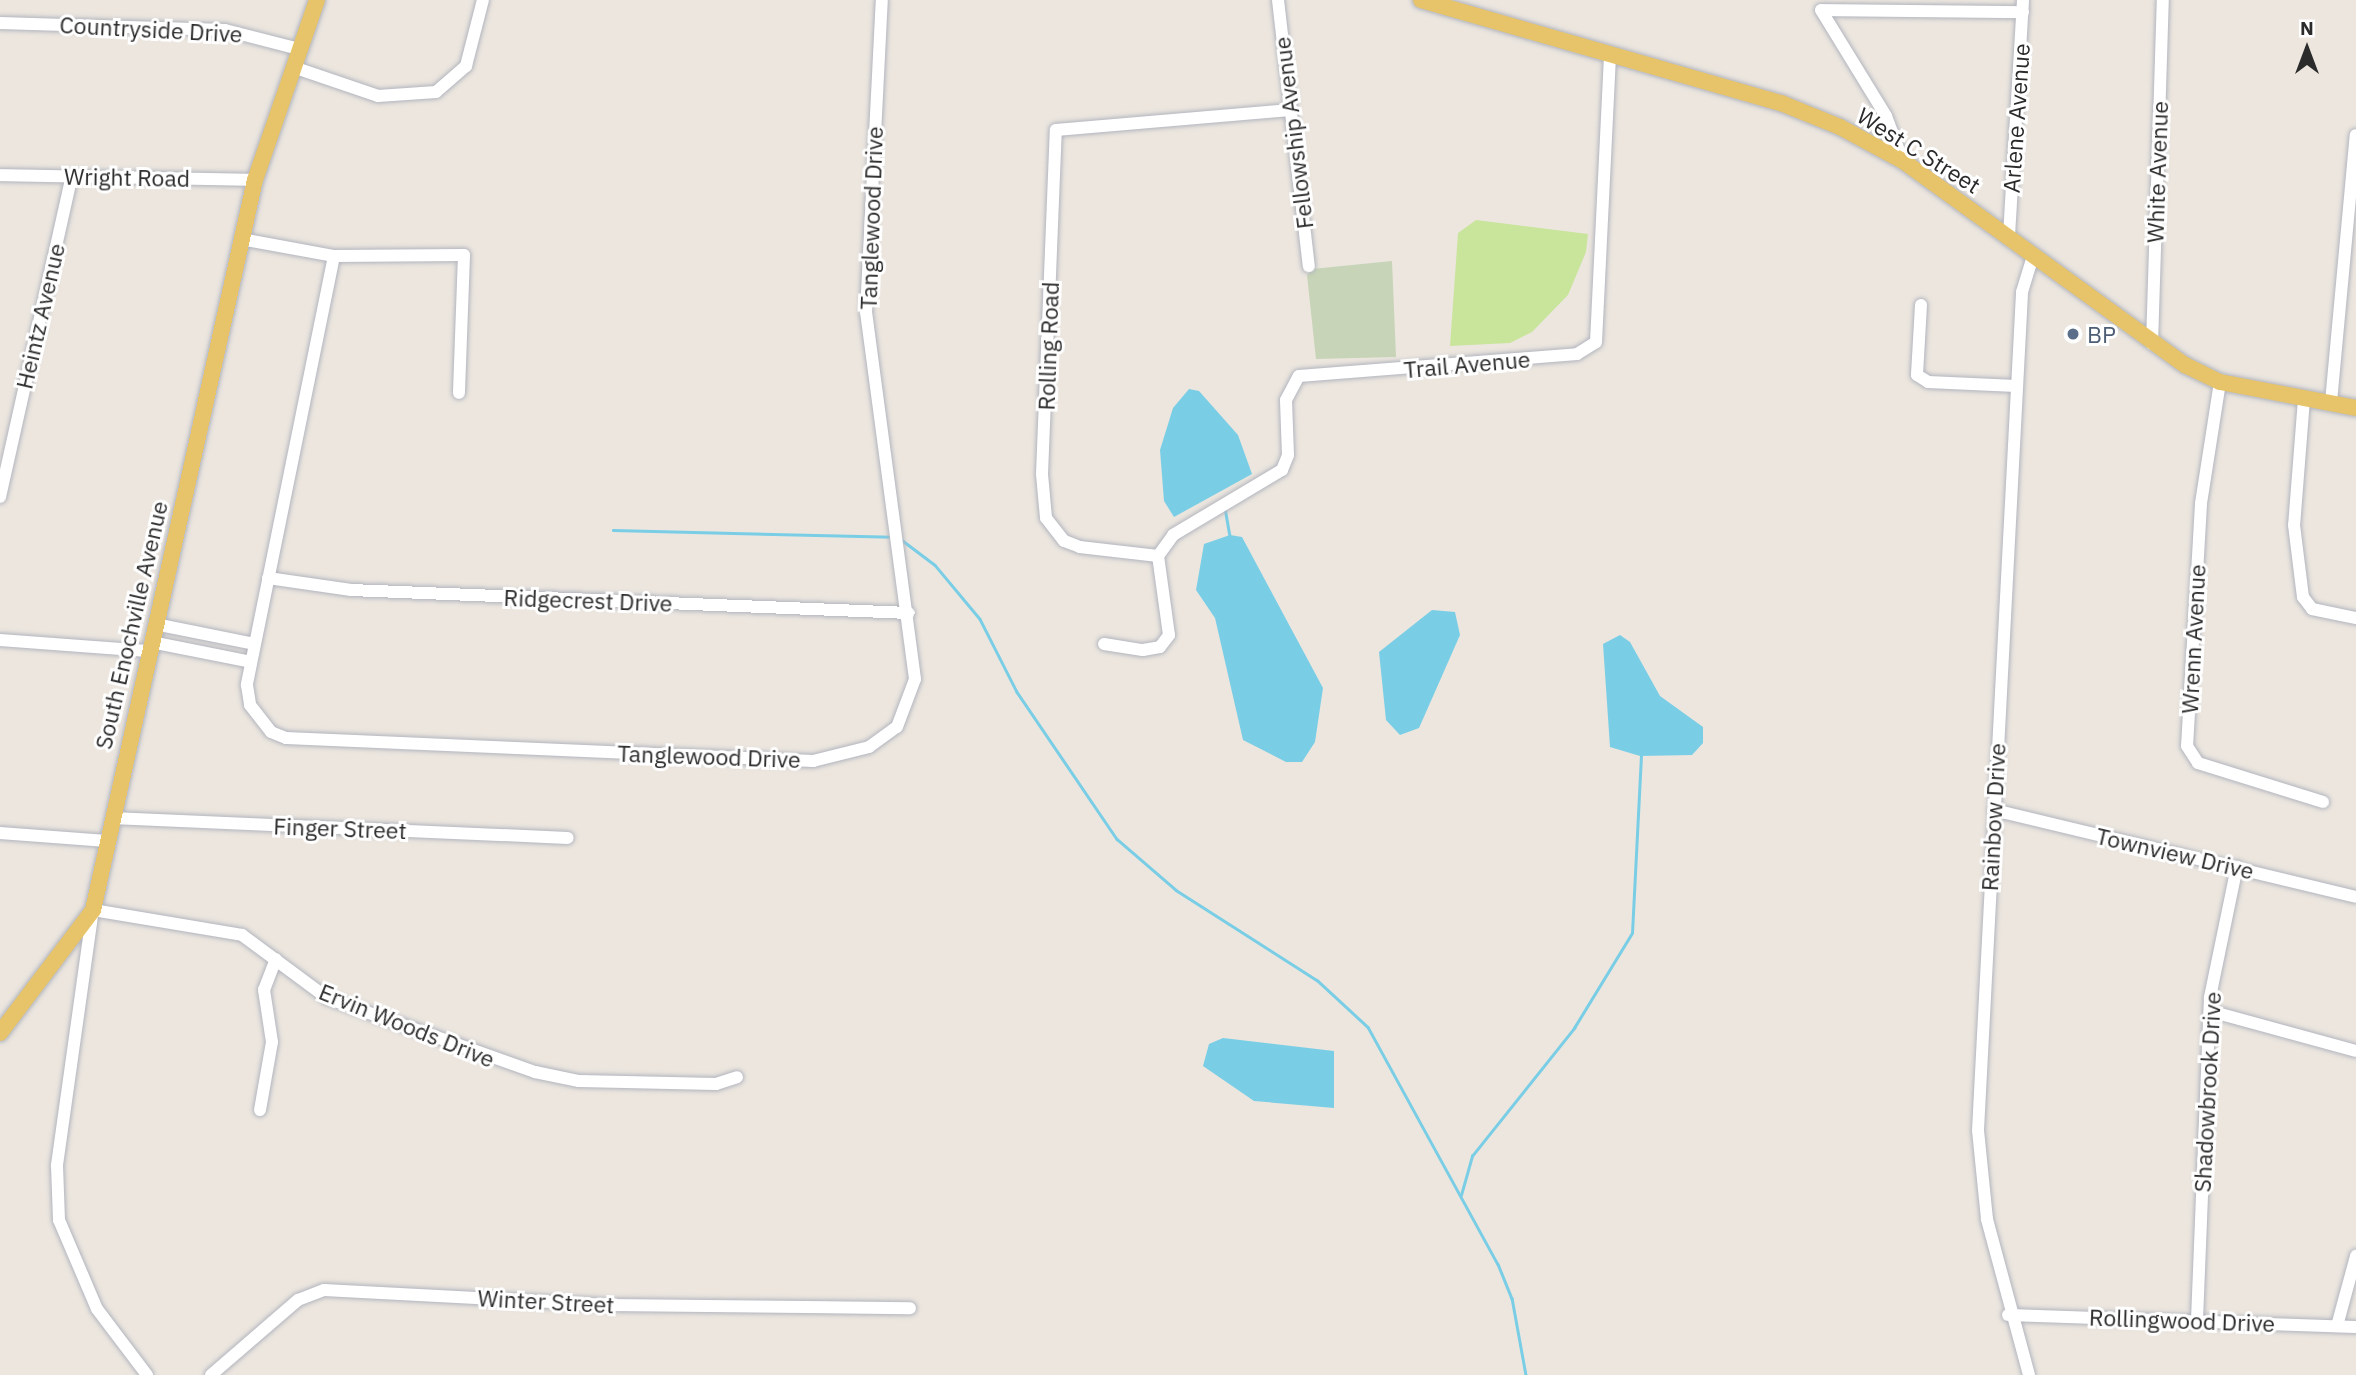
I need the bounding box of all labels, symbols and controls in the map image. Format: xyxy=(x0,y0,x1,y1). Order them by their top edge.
street label: Countryside Drive xyxy=(59,10,243,48)
north arrow xyxy=(2272,14,2342,84)
text: N xyxy=(2300,16,2314,40)
street label: Fellowship Avenue xyxy=(1268,35,1318,231)
street label: Arlene Avenue xyxy=(1997,42,2035,194)
street label: White Avenue xyxy=(2141,100,2173,244)
street label: West C Street xyxy=(1852,101,1986,199)
street label: Tanglewood Drive xyxy=(854,126,888,310)
street label: Wright Road xyxy=(64,162,190,192)
street label: Heintz Avenue xyxy=(10,240,70,392)
street label: Rolling Road xyxy=(1032,281,1064,411)
place label: BP xyxy=(2087,320,2116,348)
marker: BP xyxy=(2065,326,2081,342)
street label: Trail Avenue xyxy=(1403,345,1531,383)
street label: South Enochville Avenue xyxy=(89,498,173,752)
street label: Wrenn Avenue xyxy=(2175,564,2211,714)
street label: Ridgecrest Drive xyxy=(503,583,673,617)
street label: Tanglewood Drive xyxy=(617,739,801,773)
street label: Rainbow Drive xyxy=(1975,742,2011,892)
street label: Finger Street xyxy=(273,812,407,844)
street label: Townview Drive xyxy=(2093,821,2257,885)
street label: Ervin Woods Drive xyxy=(315,977,499,1073)
street label: Shadowbrook Drive xyxy=(2188,991,2226,1193)
street label: Winter Street xyxy=(477,1284,615,1318)
street label: Rollingwood Drive xyxy=(2088,1303,2276,1337)

